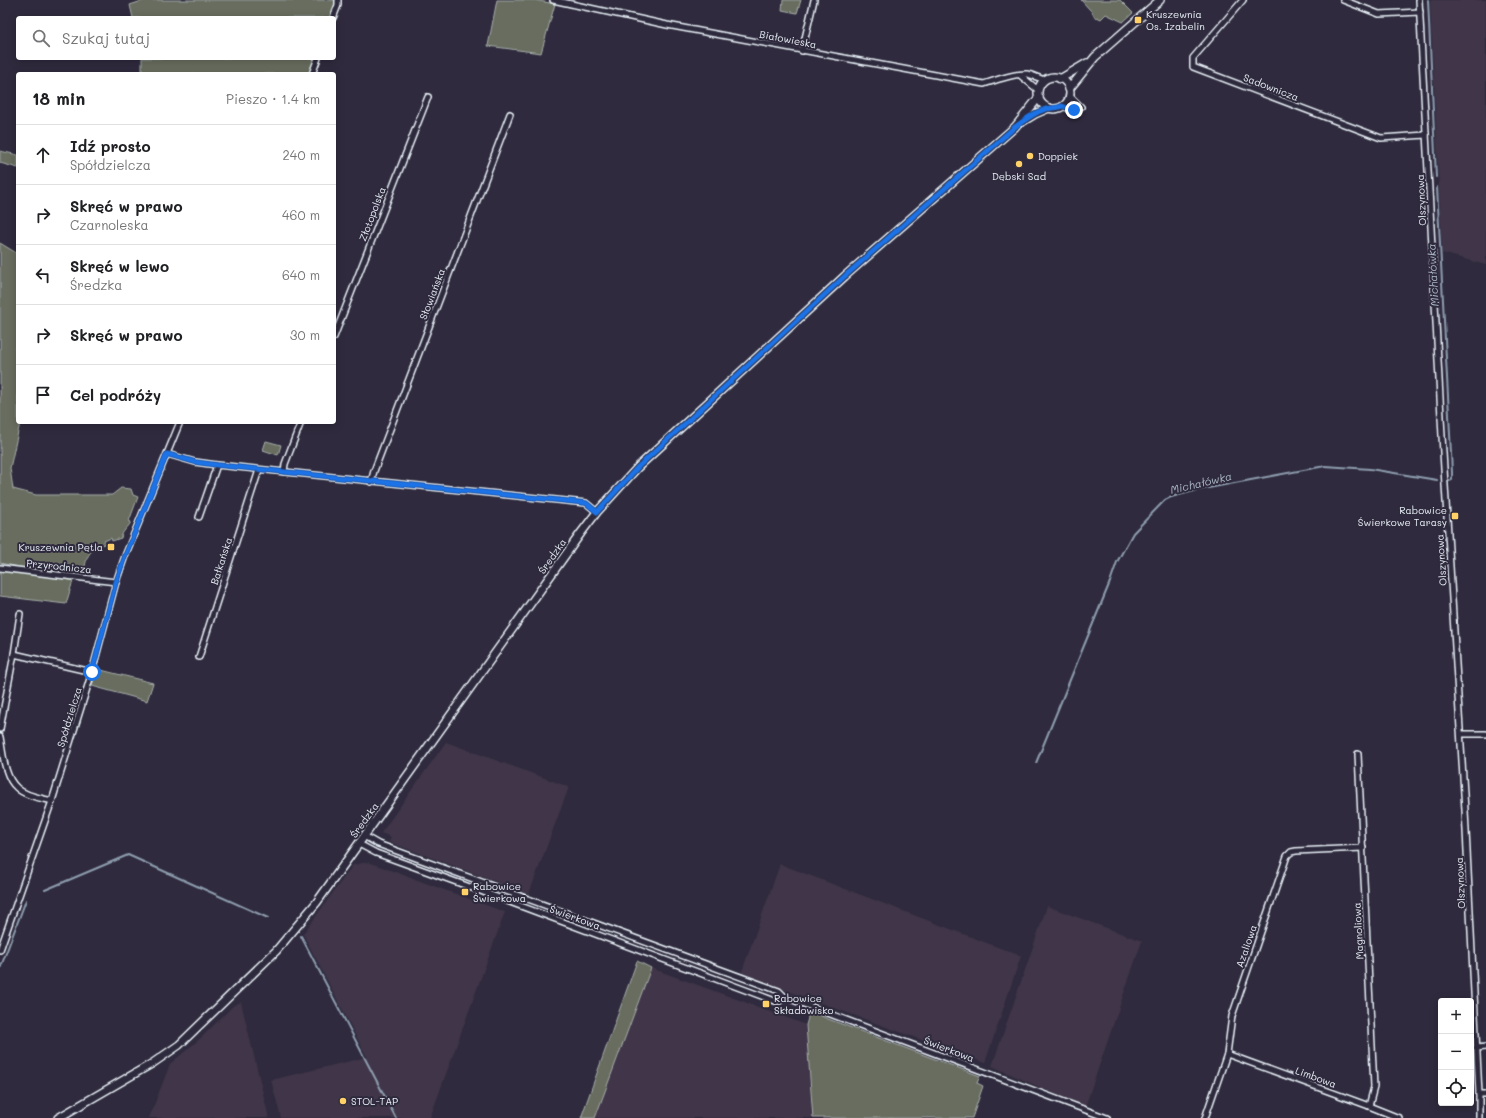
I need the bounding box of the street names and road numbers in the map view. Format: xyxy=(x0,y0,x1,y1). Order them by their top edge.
street label: Białowieska xyxy=(758,27,818,51)
street label: Sadownicza xyxy=(1241,70,1301,104)
street label: Olszynowa xyxy=(1413,174,1429,226)
street label: Złotopolska xyxy=(355,185,389,243)
street label: Słowiańska xyxy=(416,266,448,322)
street label: Olszynowa xyxy=(1432,534,1450,586)
street label: Średzka xyxy=(535,535,569,577)
street label: Bałkańska xyxy=(207,536,235,586)
street label: Przyrodnicza xyxy=(26,556,92,576)
street label: Spółdzielcza xyxy=(53,685,85,749)
street label: Średzka xyxy=(346,800,382,840)
street label: Olszynowa xyxy=(1452,857,1468,909)
street label: Świerkowa xyxy=(548,901,602,933)
street label: Magnoliowa xyxy=(1350,902,1366,960)
street label: Azaliowa xyxy=(1232,923,1260,969)
street label: Świerkowa xyxy=(922,1033,976,1065)
street label: Limbowa xyxy=(1294,1063,1338,1091)

